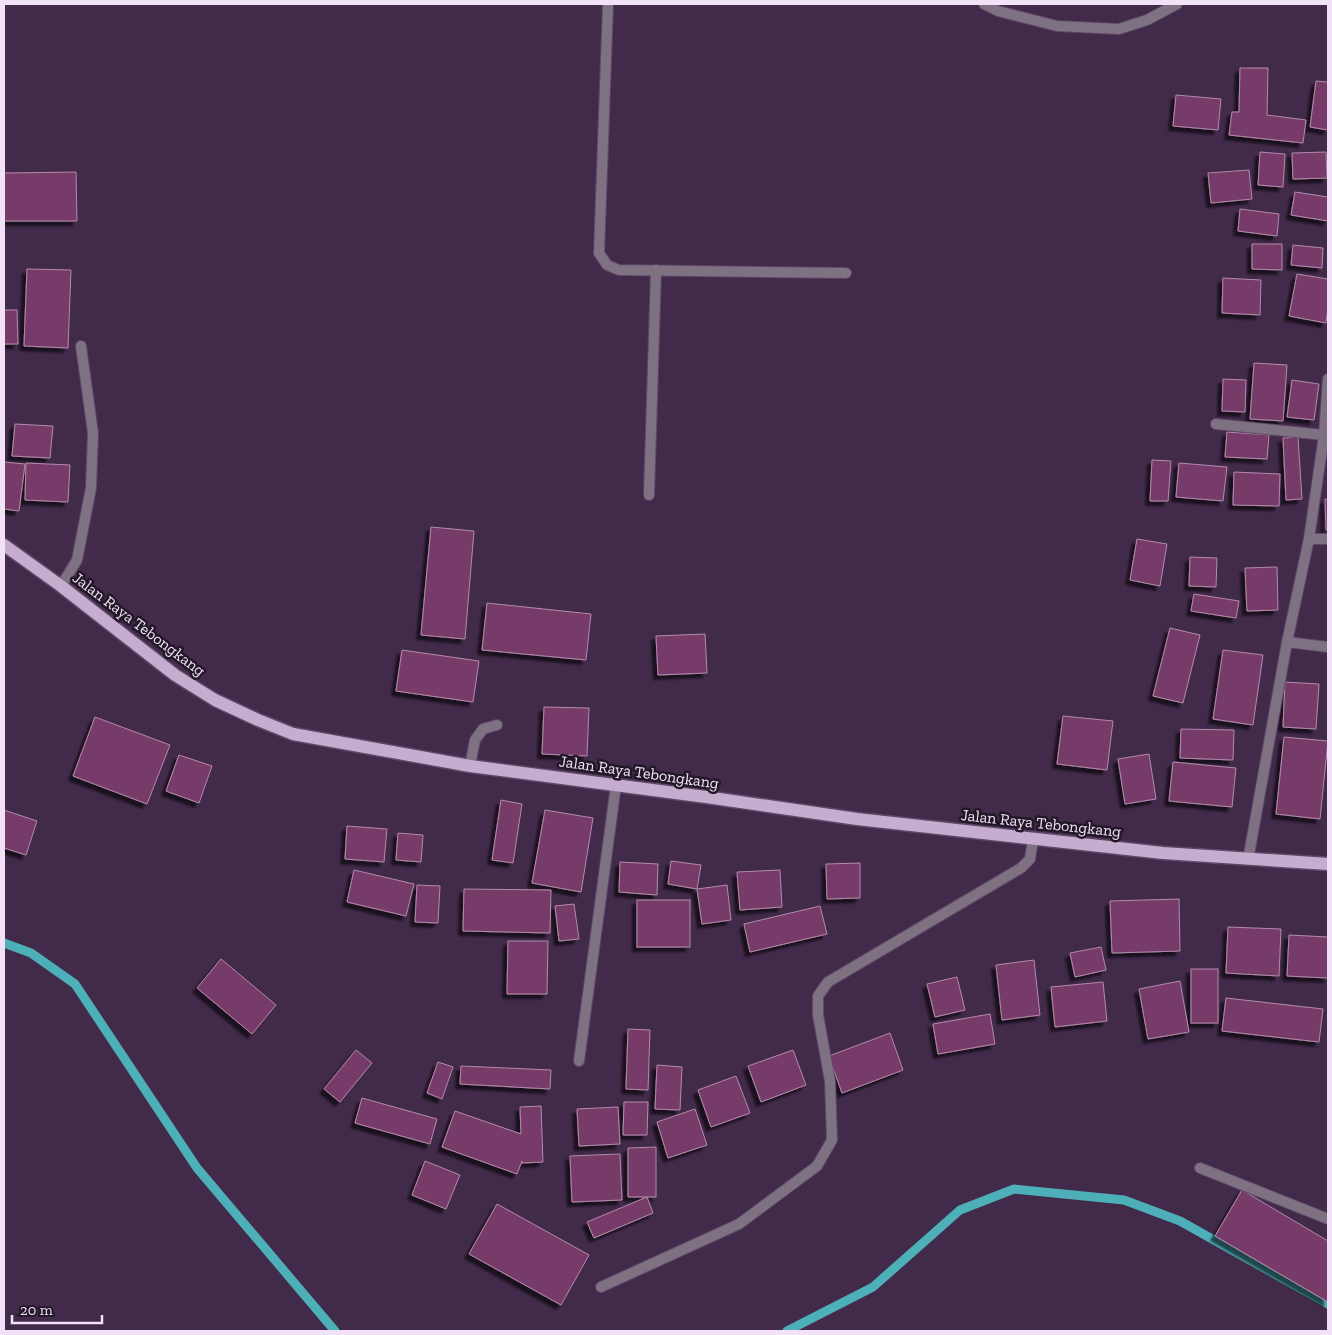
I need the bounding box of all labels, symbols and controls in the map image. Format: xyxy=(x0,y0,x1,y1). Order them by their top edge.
street label: Jalan Raya Tebongkang xyxy=(69,568,209,680)
street label: Jalan Raya Tebongkang xyxy=(558,751,720,793)
street label: Jalan Raya Tebongkang xyxy=(960,805,1122,841)
scale bar xyxy=(12,1292,102,1324)
text: 20 m xyxy=(20,1301,53,1319)

